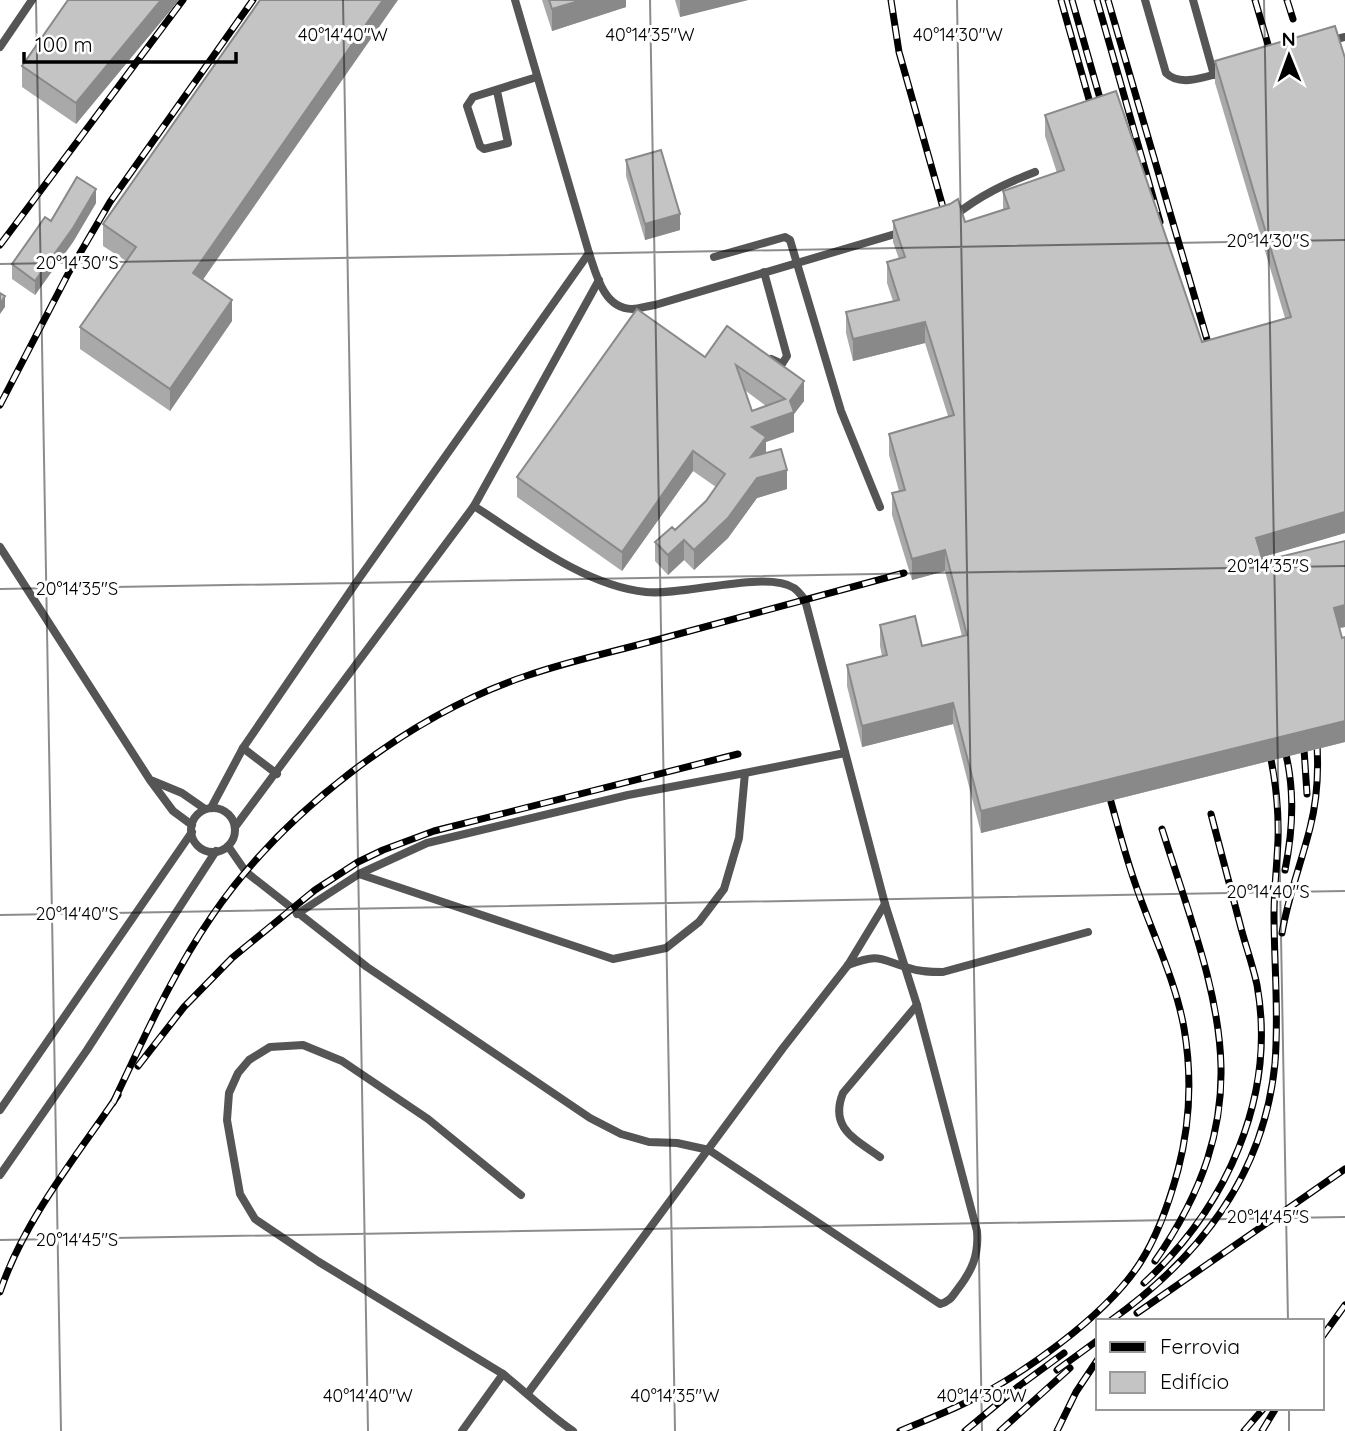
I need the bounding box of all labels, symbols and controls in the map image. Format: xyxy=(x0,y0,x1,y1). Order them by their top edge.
scale bar xyxy=(24,21,236,65)
north arrow xyxy=(1254,21,1324,91)
text: 40°14'40"W xyxy=(298,23,388,46)
text: 40°14'35"W xyxy=(605,23,695,46)
text: 40°14'30"W xyxy=(913,23,1003,46)
text: N xyxy=(1282,27,1296,51)
text: 100 m xyxy=(35,31,93,57)
text: 20°14'30"S xyxy=(1226,229,1310,252)
text: 20°14'30"S xyxy=(35,251,119,274)
text: 20°14'35"S xyxy=(1227,554,1309,577)
text: 20°14'35"S xyxy=(36,577,118,600)
text: 20°14'40"S xyxy=(1226,880,1310,903)
text: 20°14'40"S xyxy=(35,902,119,925)
text: 20°14'45"S xyxy=(1227,1205,1309,1228)
text: 20°14'45"S xyxy=(36,1228,118,1251)
legend xyxy=(1096,1319,1324,1410)
text: Ferrovia xyxy=(1160,1333,1240,1359)
text: Edifício xyxy=(1160,1368,1229,1394)
text: 40°14'40"W xyxy=(323,1384,413,1407)
text: 40°14'35"W xyxy=(630,1384,720,1407)
text: 40°14'30"W xyxy=(937,1384,1027,1407)

